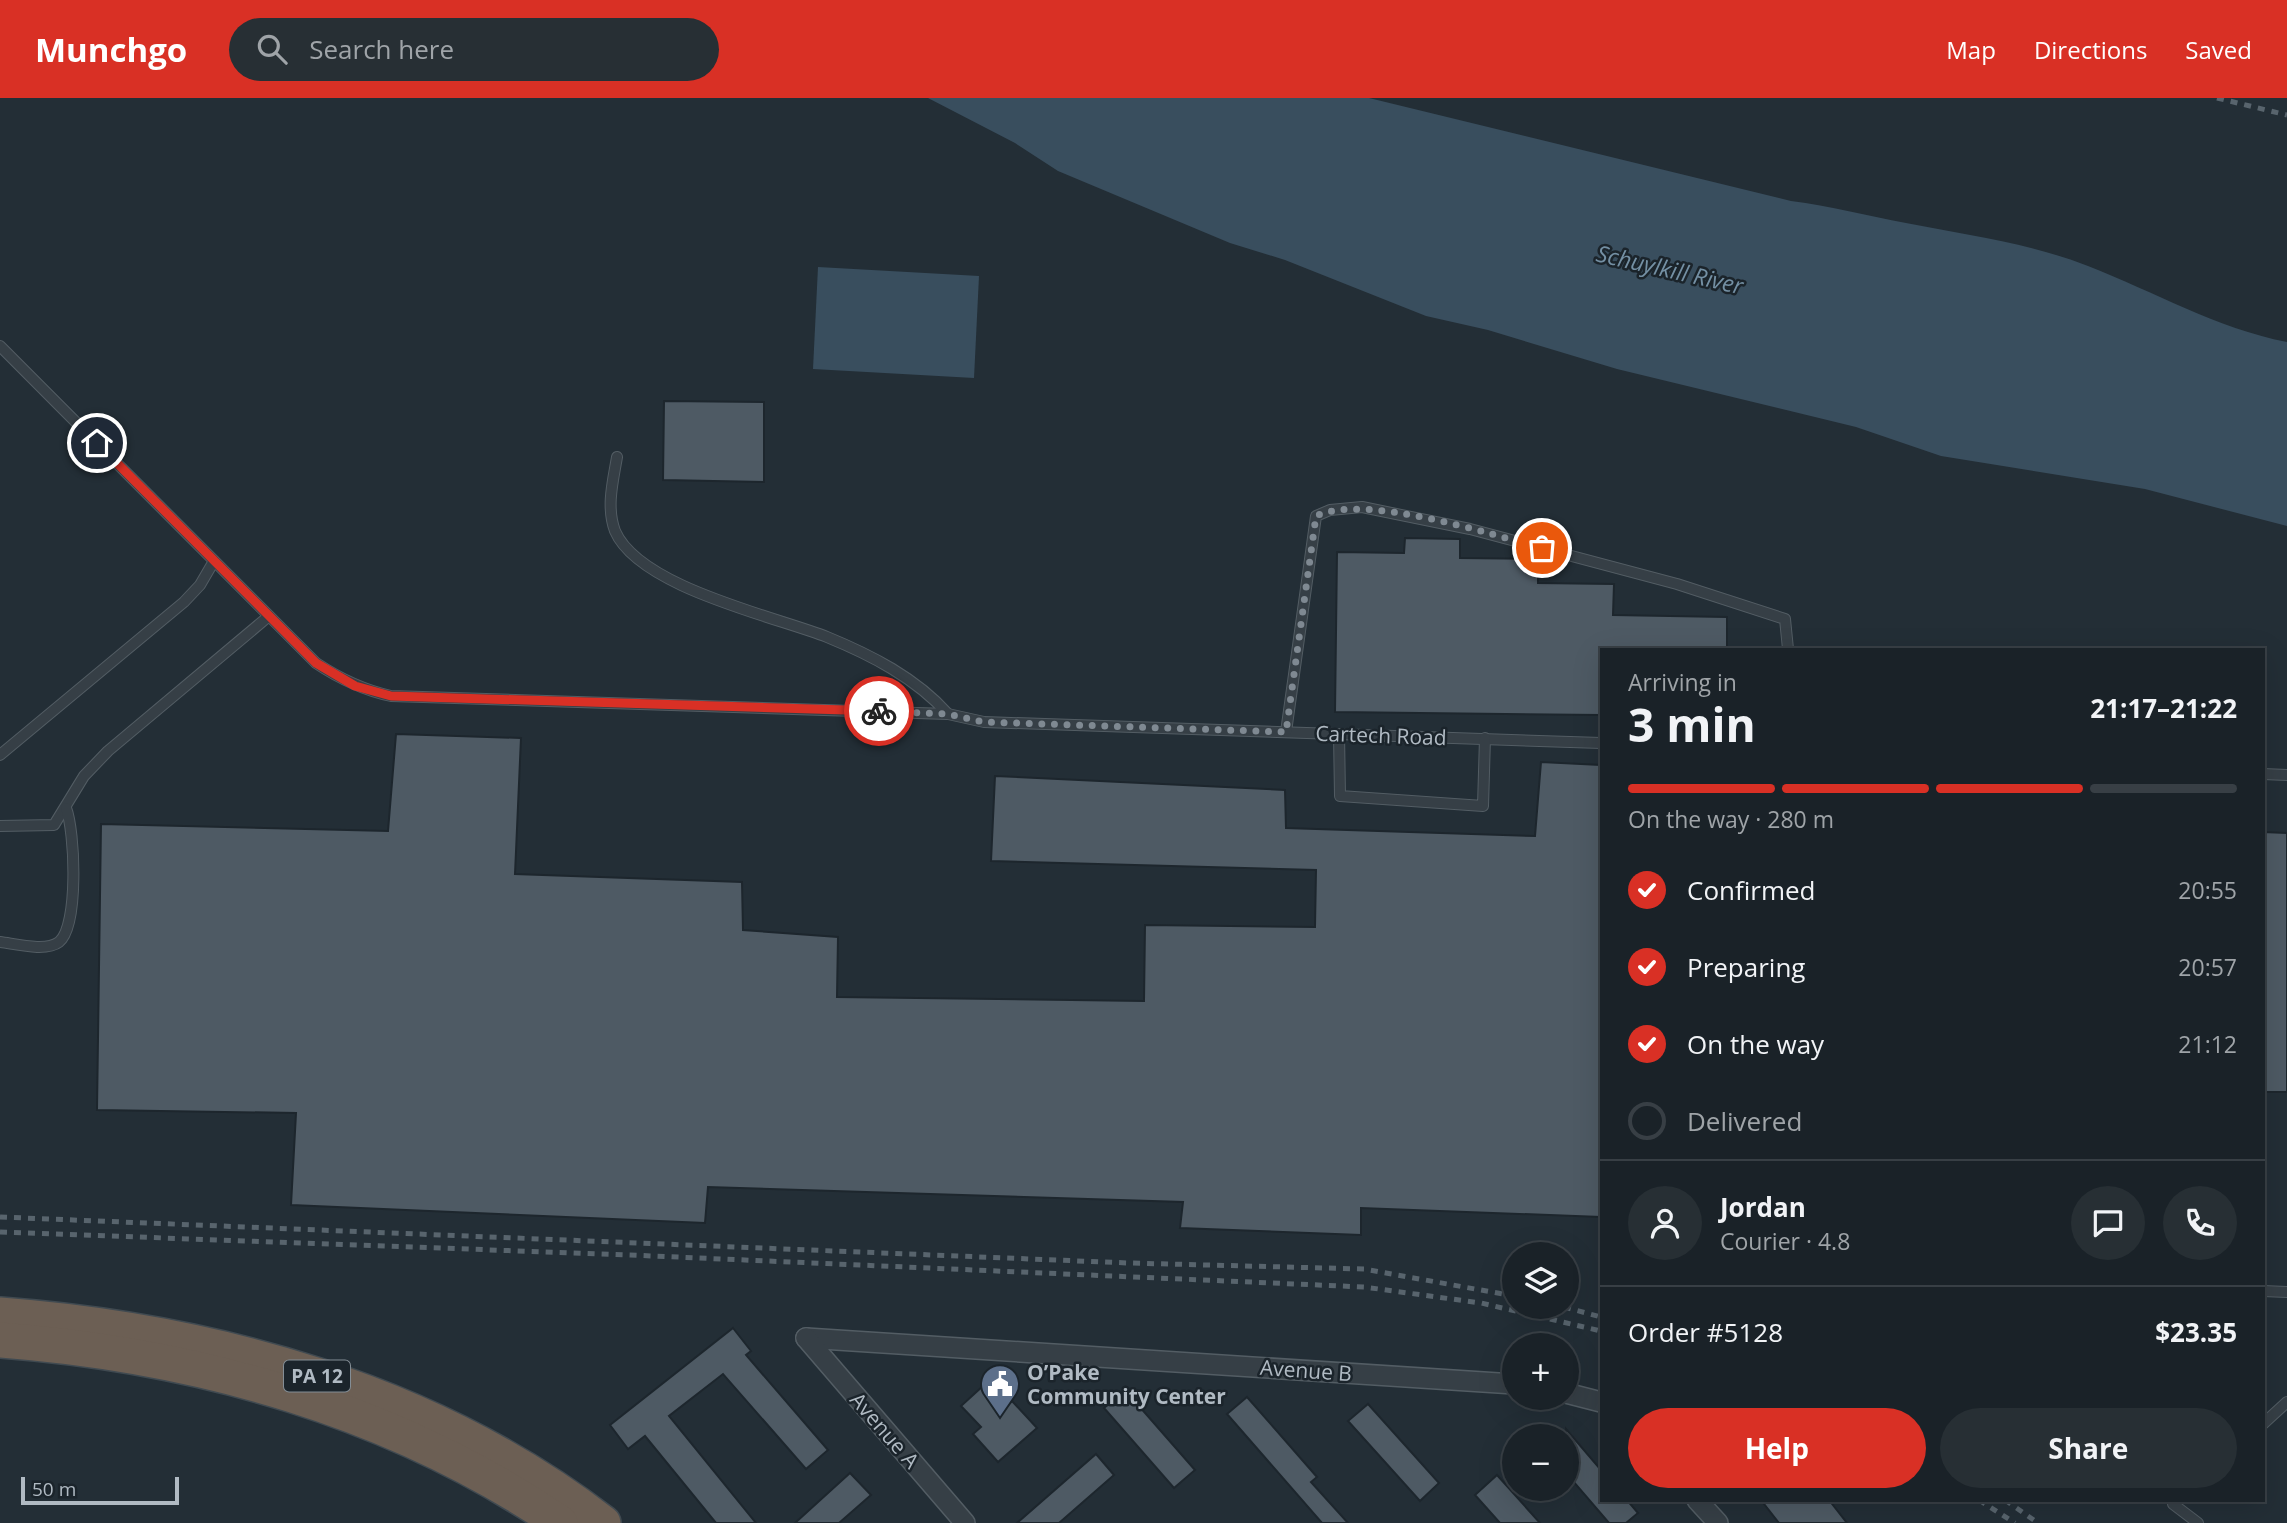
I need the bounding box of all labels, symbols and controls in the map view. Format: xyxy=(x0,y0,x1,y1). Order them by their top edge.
search box xyxy=(229,18,719,81)
text: Munchgo xyxy=(35,27,187,72)
icon: search xyxy=(253,30,291,68)
text: Search here xyxy=(309,31,454,67)
text: Map xyxy=(1946,33,1996,66)
text: Directions xyxy=(2034,33,2147,66)
text: Saved xyxy=(2185,33,2252,66)
water label: Schuylkill River xyxy=(1593,237,1747,302)
pin xyxy=(67,413,127,473)
icon: home xyxy=(78,424,116,462)
pin xyxy=(1512,518,1572,578)
icon: bag xyxy=(1523,529,1561,567)
text: Arriving in xyxy=(1628,666,1737,698)
courier xyxy=(844,676,914,746)
text: 21:17–21:22 xyxy=(2090,690,2237,726)
icon: bike xyxy=(860,692,898,730)
text: 3 min xyxy=(1628,693,1756,755)
street label: Cartech Road xyxy=(1315,719,1447,751)
text: On the way · 280 m xyxy=(1628,803,1834,835)
icon: check xyxy=(1628,871,1666,909)
text: Confirmed xyxy=(1687,872,1815,908)
text: 20:55 xyxy=(2178,874,2237,906)
icon: check xyxy=(1628,948,1666,986)
text: Preparing xyxy=(1687,949,1805,985)
text: 20:57 xyxy=(2178,951,2237,983)
icon: check xyxy=(1628,1025,1666,1063)
text: On the way xyxy=(1687,1026,1824,1062)
text: 21:12 xyxy=(2178,1028,2237,1060)
text: Delivered xyxy=(1687,1103,1802,1139)
button: person xyxy=(1628,1186,1702,1260)
button: chat xyxy=(2071,1186,2145,1260)
button: phone xyxy=(2163,1186,2237,1260)
text: Jordan xyxy=(1720,1189,1806,1225)
text: Courier · 4.8 xyxy=(1720,1225,1850,1257)
map controls xyxy=(1502,1242,1579,1501)
button: layers xyxy=(1502,1242,1579,1319)
text: Order #5128 xyxy=(1628,1314,1783,1350)
text: $23.35 xyxy=(2155,1314,2237,1350)
button: + xyxy=(1502,1333,1579,1410)
street label: Avenue B xyxy=(1259,1353,1353,1387)
place label: O’Pake Community Center xyxy=(1027,1358,1226,1410)
road number: PA 12 xyxy=(284,1360,350,1392)
public building icon: O’Pake Community Center xyxy=(979,1363,1021,1418)
street label: Avenue A xyxy=(844,1386,926,1474)
button: Help xyxy=(1628,1408,1926,1488)
button: Share xyxy=(1940,1408,2237,1488)
button: − xyxy=(1502,1424,1579,1501)
scale bar xyxy=(21,1474,178,1506)
text: 50 m xyxy=(32,1476,76,1502)

